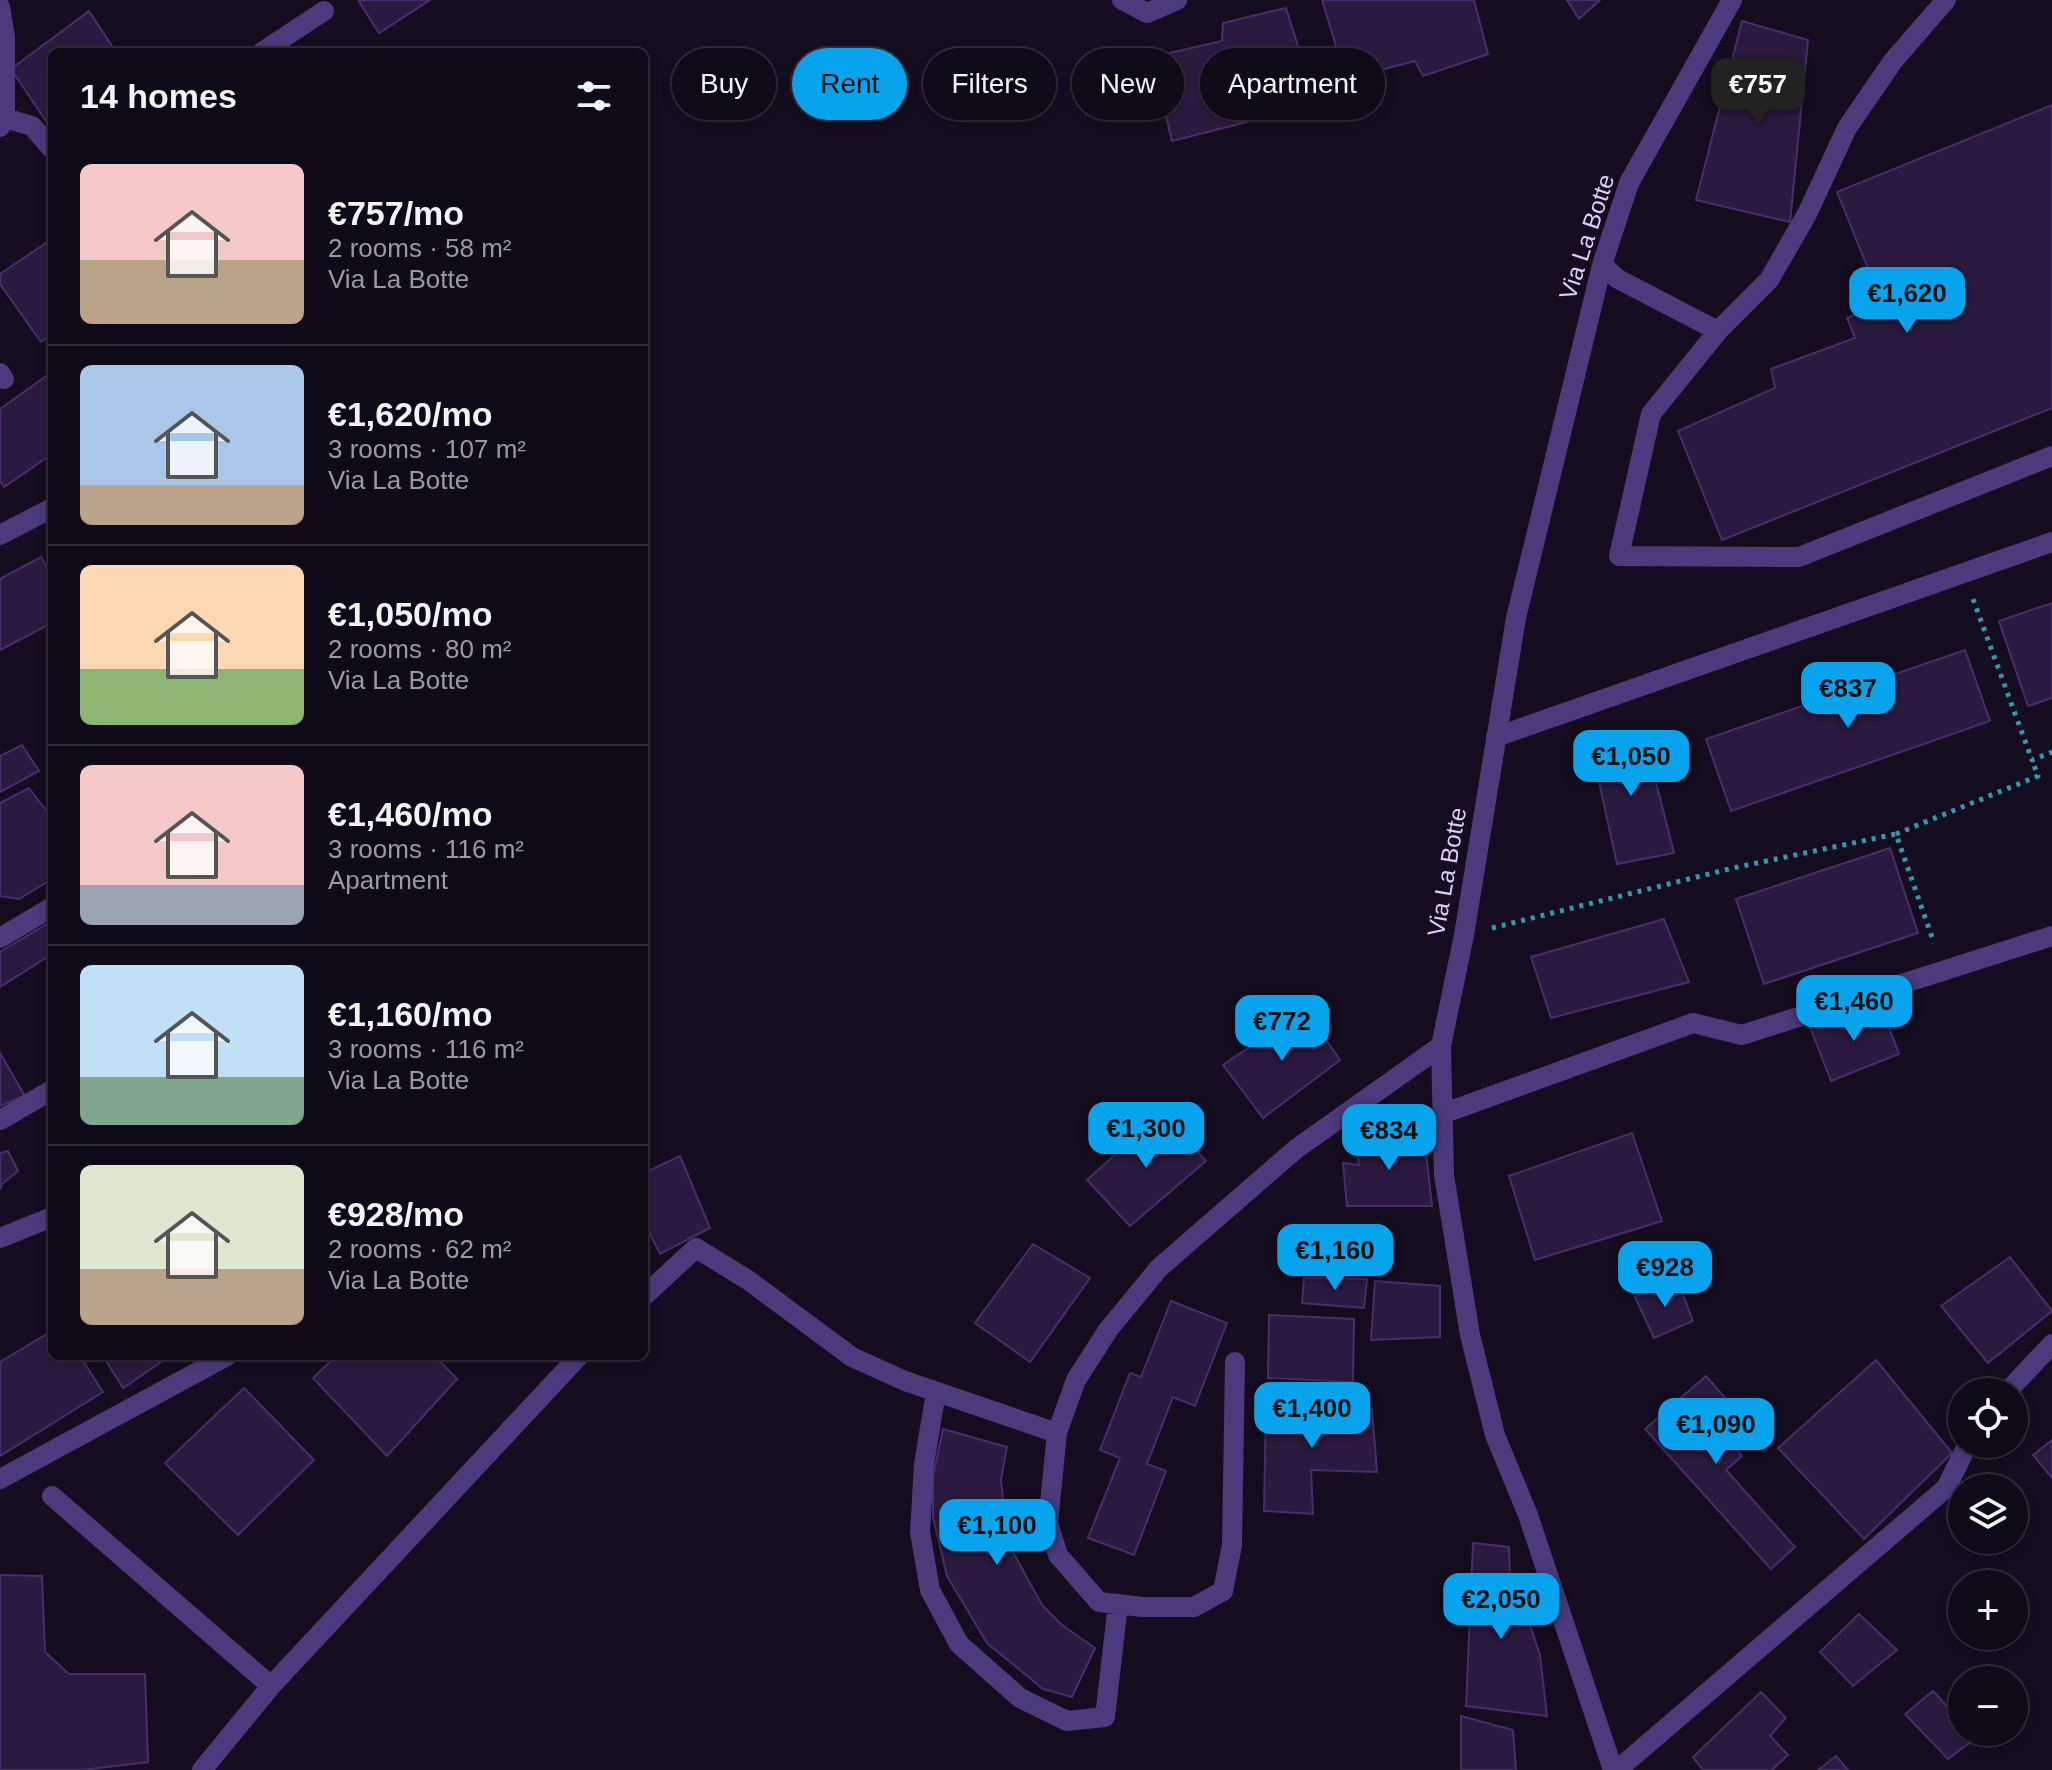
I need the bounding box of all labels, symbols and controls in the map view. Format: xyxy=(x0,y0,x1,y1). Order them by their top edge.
chip: Buy xyxy=(672,48,776,120)
chip: Rent xyxy=(792,48,907,120)
chip: Filters xyxy=(923,48,1056,120)
chip: New xyxy=(1072,48,1184,120)
chip: Apartment xyxy=(1200,48,1385,120)
pin: €757 xyxy=(1711,58,1805,126)
text: €757 xyxy=(1729,69,1787,99)
icon: filters xyxy=(572,74,616,118)
text: 14 homes xyxy=(80,77,237,115)
street label: Via La Botte xyxy=(1554,171,1620,303)
text: €757/mo xyxy=(328,194,464,232)
icon: home xyxy=(144,196,240,292)
text: 2 rooms · 58 m² xyxy=(328,233,512,263)
text: Via La Botte xyxy=(328,264,469,294)
pin: €1,620 xyxy=(1842,267,1972,335)
text: €1,620 xyxy=(1867,278,1947,308)
text: €1,620/mo xyxy=(328,395,492,433)
icon: home xyxy=(144,397,240,493)
text: 3 rooms · 107 m² xyxy=(328,434,526,464)
text: Via La Botte xyxy=(328,465,469,495)
text: €1,050/mo xyxy=(328,595,492,633)
icon: home xyxy=(144,597,240,693)
text: 2 rooms · 80 m² xyxy=(328,634,512,664)
pin: €837 xyxy=(1801,662,1895,730)
text: Via La Botte xyxy=(328,665,469,695)
text: €837 xyxy=(1819,673,1877,703)
pin: €1,050 xyxy=(1566,730,1696,798)
text: €1,050 xyxy=(1591,741,1671,771)
text: €1,460/mo xyxy=(328,795,492,833)
icon: home xyxy=(144,797,240,893)
street label: Via La Botte xyxy=(1422,805,1471,938)
text: 3 rooms · 116 m² xyxy=(328,834,524,864)
text: Apartment xyxy=(328,865,448,895)
pin: €1,460 xyxy=(1789,975,1919,1043)
text: €1,460 xyxy=(1814,986,1894,1016)
text: €1,160/mo xyxy=(328,995,492,1033)
pin: €772 xyxy=(1235,995,1329,1063)
icon: home xyxy=(144,997,240,1093)
text: €772 xyxy=(1253,1006,1311,1036)
text: 3 rooms · 116 m² xyxy=(328,1034,524,1064)
text: Via La Botte xyxy=(328,1065,469,1095)
pin: €1,300 xyxy=(1081,1102,1211,1170)
pin: €834 xyxy=(1342,1104,1436,1172)
text: €1,300 xyxy=(1106,1113,1186,1143)
text: €834 xyxy=(1360,1115,1418,1145)
text: €928/mo xyxy=(328,1195,464,1233)
icon: home xyxy=(144,1197,240,1293)
pin: €1,160 xyxy=(1270,1224,1400,1292)
text: 2 rooms · 62 m² xyxy=(328,1234,512,1264)
text: €1,160 xyxy=(1295,1235,1375,1265)
pin: €928 xyxy=(1618,1241,1712,1309)
text: €928 xyxy=(1636,1252,1694,1282)
text: Via La Botte xyxy=(328,1265,469,1295)
map controls xyxy=(1948,1378,2028,1746)
button: locate xyxy=(1948,1378,2028,1458)
pin: €1,400 xyxy=(1247,1382,1377,1450)
text: €1,400 xyxy=(1272,1393,1352,1423)
pin: €1,090 xyxy=(1651,1398,1781,1466)
text: €1,090 xyxy=(1676,1409,1756,1439)
button: layers xyxy=(1948,1474,2028,1554)
pin: €1,100 xyxy=(932,1499,1062,1567)
text: €1,100 xyxy=(957,1510,1037,1540)
button: + xyxy=(1948,1570,2028,1650)
pin: €2,050 xyxy=(1436,1573,1566,1641)
text: €2,050 xyxy=(1461,1584,1541,1614)
button: − xyxy=(1948,1666,2028,1746)

